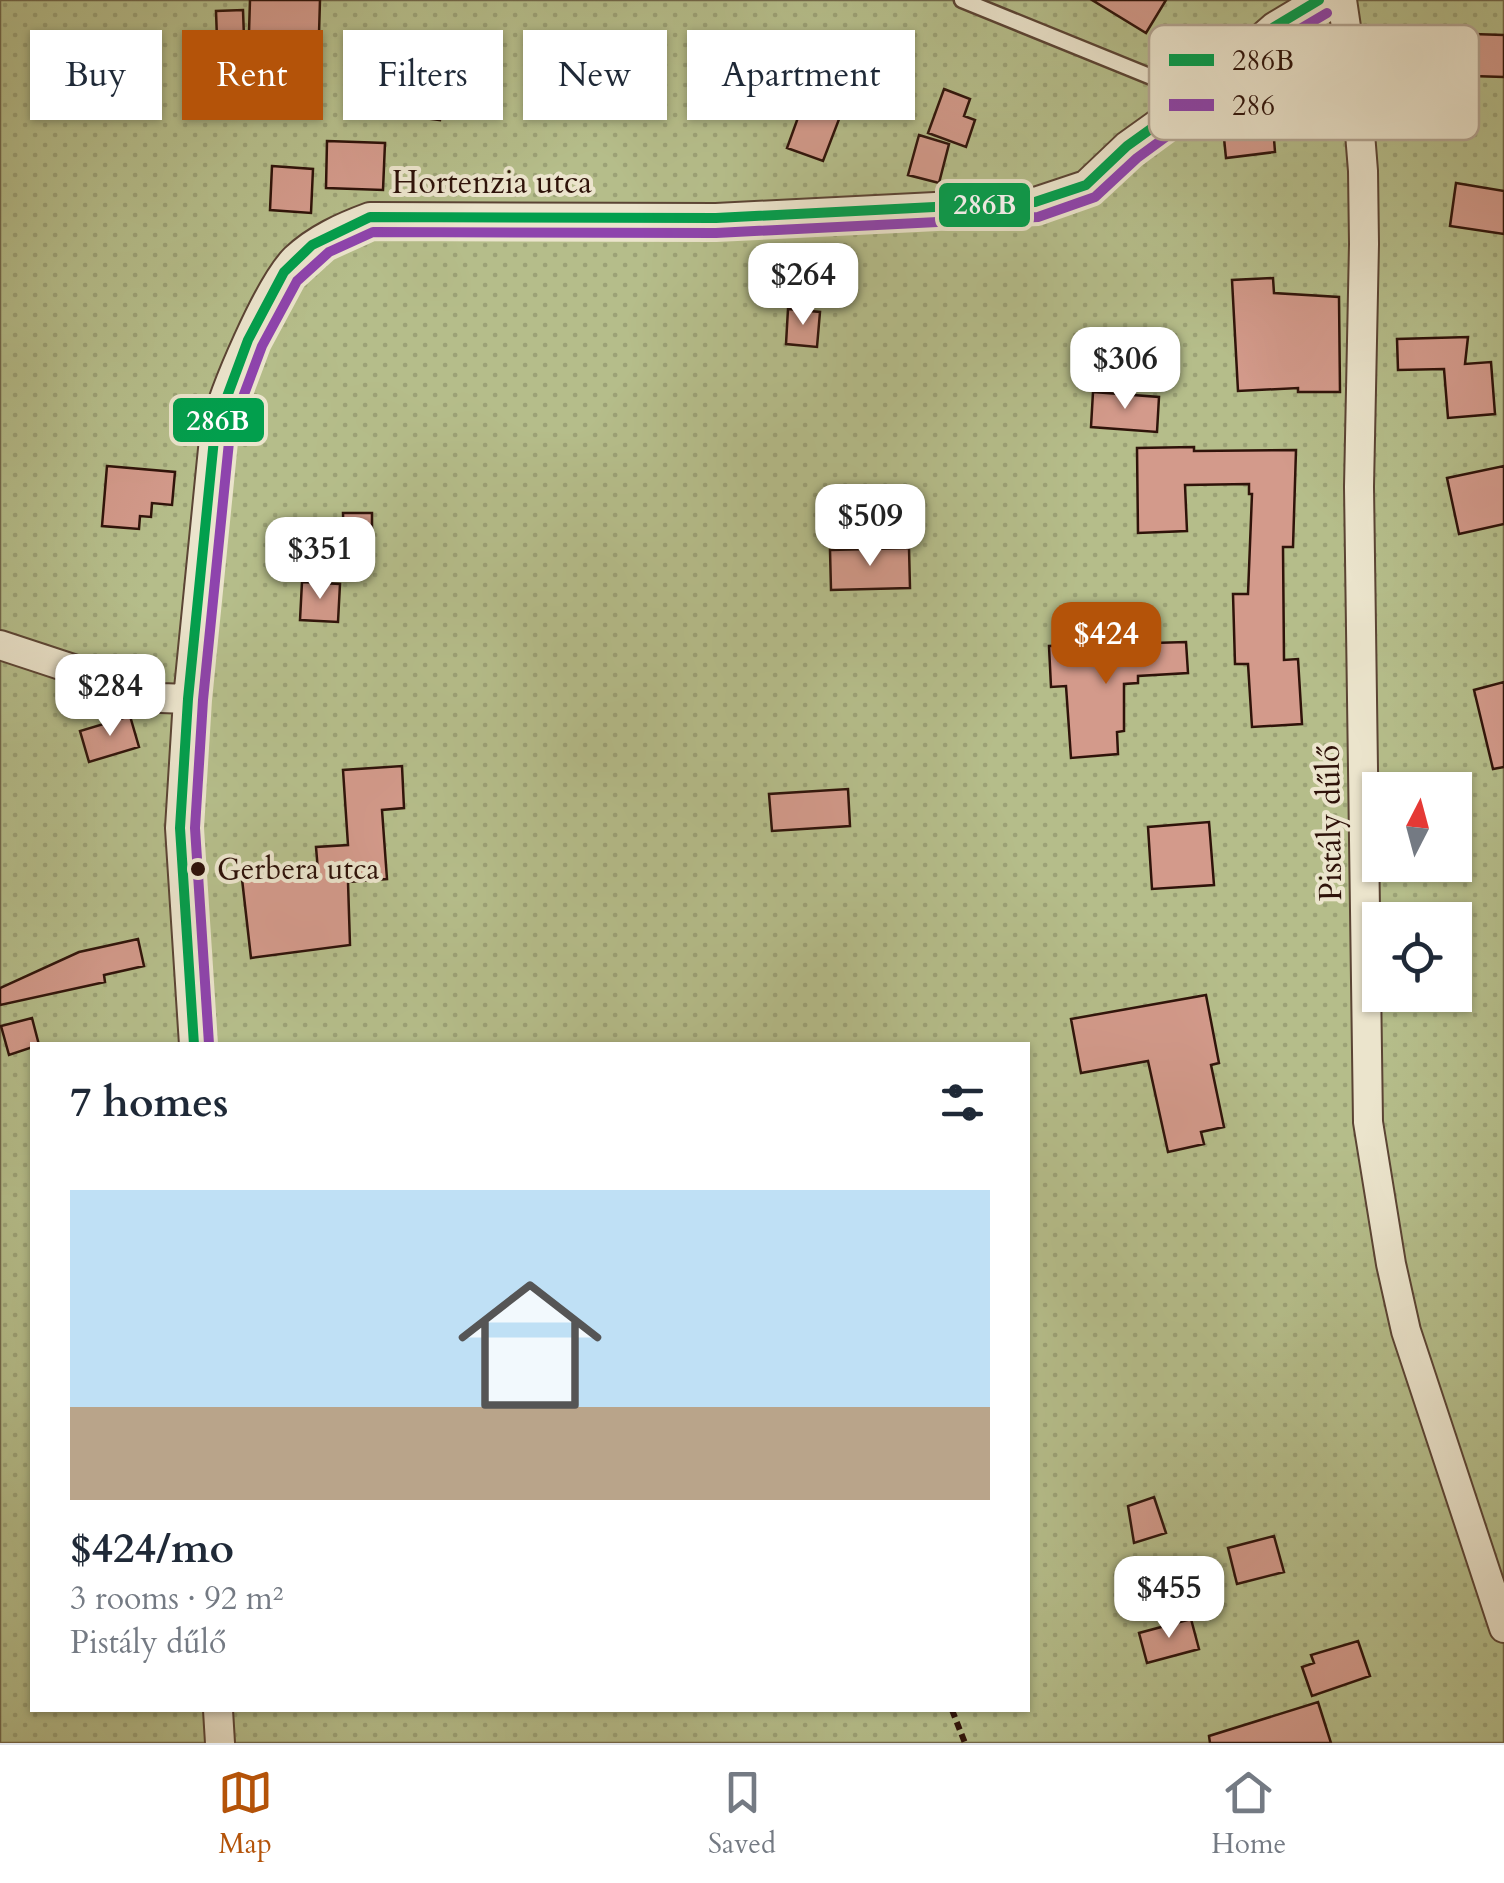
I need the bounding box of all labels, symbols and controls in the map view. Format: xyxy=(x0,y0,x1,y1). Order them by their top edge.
legend xyxy=(1149,25,1479,140)
chip: Buy xyxy=(30,30,162,120)
chip: Rent xyxy=(182,30,323,120)
chip: Filters xyxy=(343,30,503,120)
chip: New xyxy=(523,30,667,120)
chip: Apartment xyxy=(687,30,915,120)
text: 286B xyxy=(1232,42,1294,80)
text: 286 xyxy=(1232,87,1275,125)
street label: Hortenzia utca xyxy=(392,161,592,205)
line badge: 286B xyxy=(937,181,1032,229)
text: 286B xyxy=(953,186,1017,224)
pin: $264 xyxy=(744,243,862,328)
text: $264 xyxy=(770,253,836,297)
pin: $306 xyxy=(1066,327,1184,412)
text: $306 xyxy=(1092,337,1158,381)
line badge: 286B xyxy=(171,396,266,444)
text: 286B xyxy=(186,402,250,440)
pin: $509 xyxy=(811,484,929,569)
text: $509 xyxy=(837,494,903,538)
pin: $351 xyxy=(261,517,379,602)
text: $351 xyxy=(287,527,353,571)
pin: $424 xyxy=(1047,602,1165,687)
text: $424 xyxy=(1073,612,1139,656)
pin: $284 xyxy=(51,654,169,739)
text: $284 xyxy=(77,664,143,708)
street label: Pistály dűlő xyxy=(1307,745,1353,901)
north arrow xyxy=(1362,772,1472,882)
map controls xyxy=(1362,772,1472,1012)
place label: Gerbera utca xyxy=(217,849,380,890)
marker: Gerbera utca xyxy=(188,859,208,879)
button: locate xyxy=(1362,902,1472,1012)
text: 7 homes xyxy=(70,1074,228,1131)
icon: filters xyxy=(935,1075,990,1130)
icon: home xyxy=(440,1255,620,1435)
text: $424/mo xyxy=(70,1520,234,1577)
pin: $455 xyxy=(1110,1556,1228,1641)
text: $455 xyxy=(1136,1566,1202,1610)
text: 3 rooms · 92 m² xyxy=(70,1577,283,1621)
text: Pistály dűlő xyxy=(70,1621,226,1665)
tab: Map xyxy=(218,1765,273,1863)
tab: Saved xyxy=(708,1765,776,1863)
tab: Home xyxy=(1211,1765,1286,1863)

